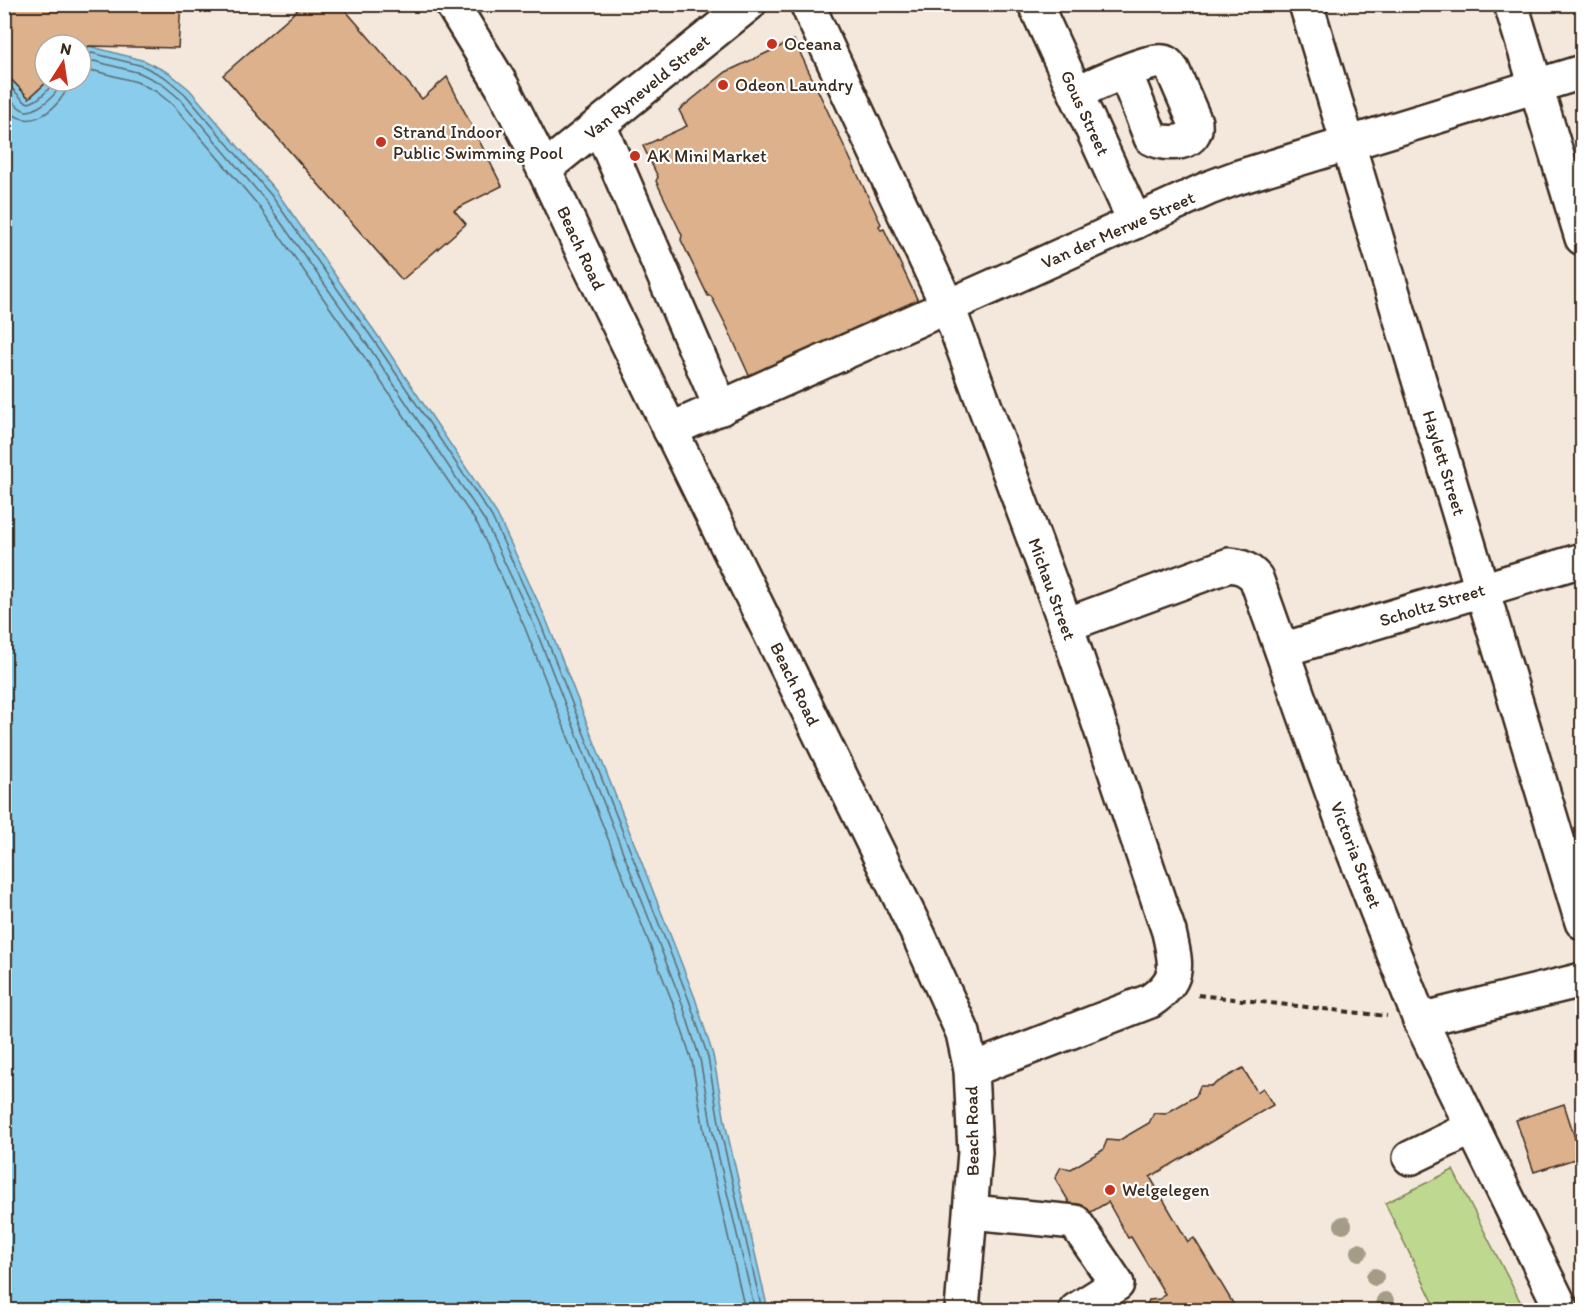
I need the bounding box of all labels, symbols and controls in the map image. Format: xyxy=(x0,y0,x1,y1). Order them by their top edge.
street label: Van Ryneveld Street xyxy=(580,29,714,144)
north arrow xyxy=(33,33,93,93)
place label: Oceana xyxy=(784,33,842,55)
marker: Oceana xyxy=(765,37,779,51)
text: N xyxy=(59,38,73,59)
street label: Gous Street xyxy=(1056,67,1114,159)
place label: Odeon Laundry xyxy=(735,74,853,96)
marker: Odeon Laundry xyxy=(716,78,730,92)
place label: Strand Indoor Public Swimming Pool xyxy=(393,121,563,164)
marker: Strand Indoor Public Swimming Pool xyxy=(374,135,388,149)
place label: AK Mini Market xyxy=(647,145,767,167)
marker: AK Mini Market xyxy=(628,149,642,163)
street label: Van der Merwe Street xyxy=(1038,186,1198,274)
street label: Beach Road xyxy=(552,202,610,294)
street label: Haylett Street xyxy=(1418,408,1470,518)
street label: Michau Street xyxy=(1023,535,1081,643)
street label: Scholtz Street xyxy=(1377,578,1488,631)
street label: Beach Road xyxy=(765,639,825,730)
street label: Victoria Street xyxy=(1326,799,1386,912)
street label: Beach Road xyxy=(960,1085,984,1176)
place label: Welgelegen xyxy=(1122,1179,1210,1201)
marker: Welgelegen xyxy=(1103,1183,1117,1197)

